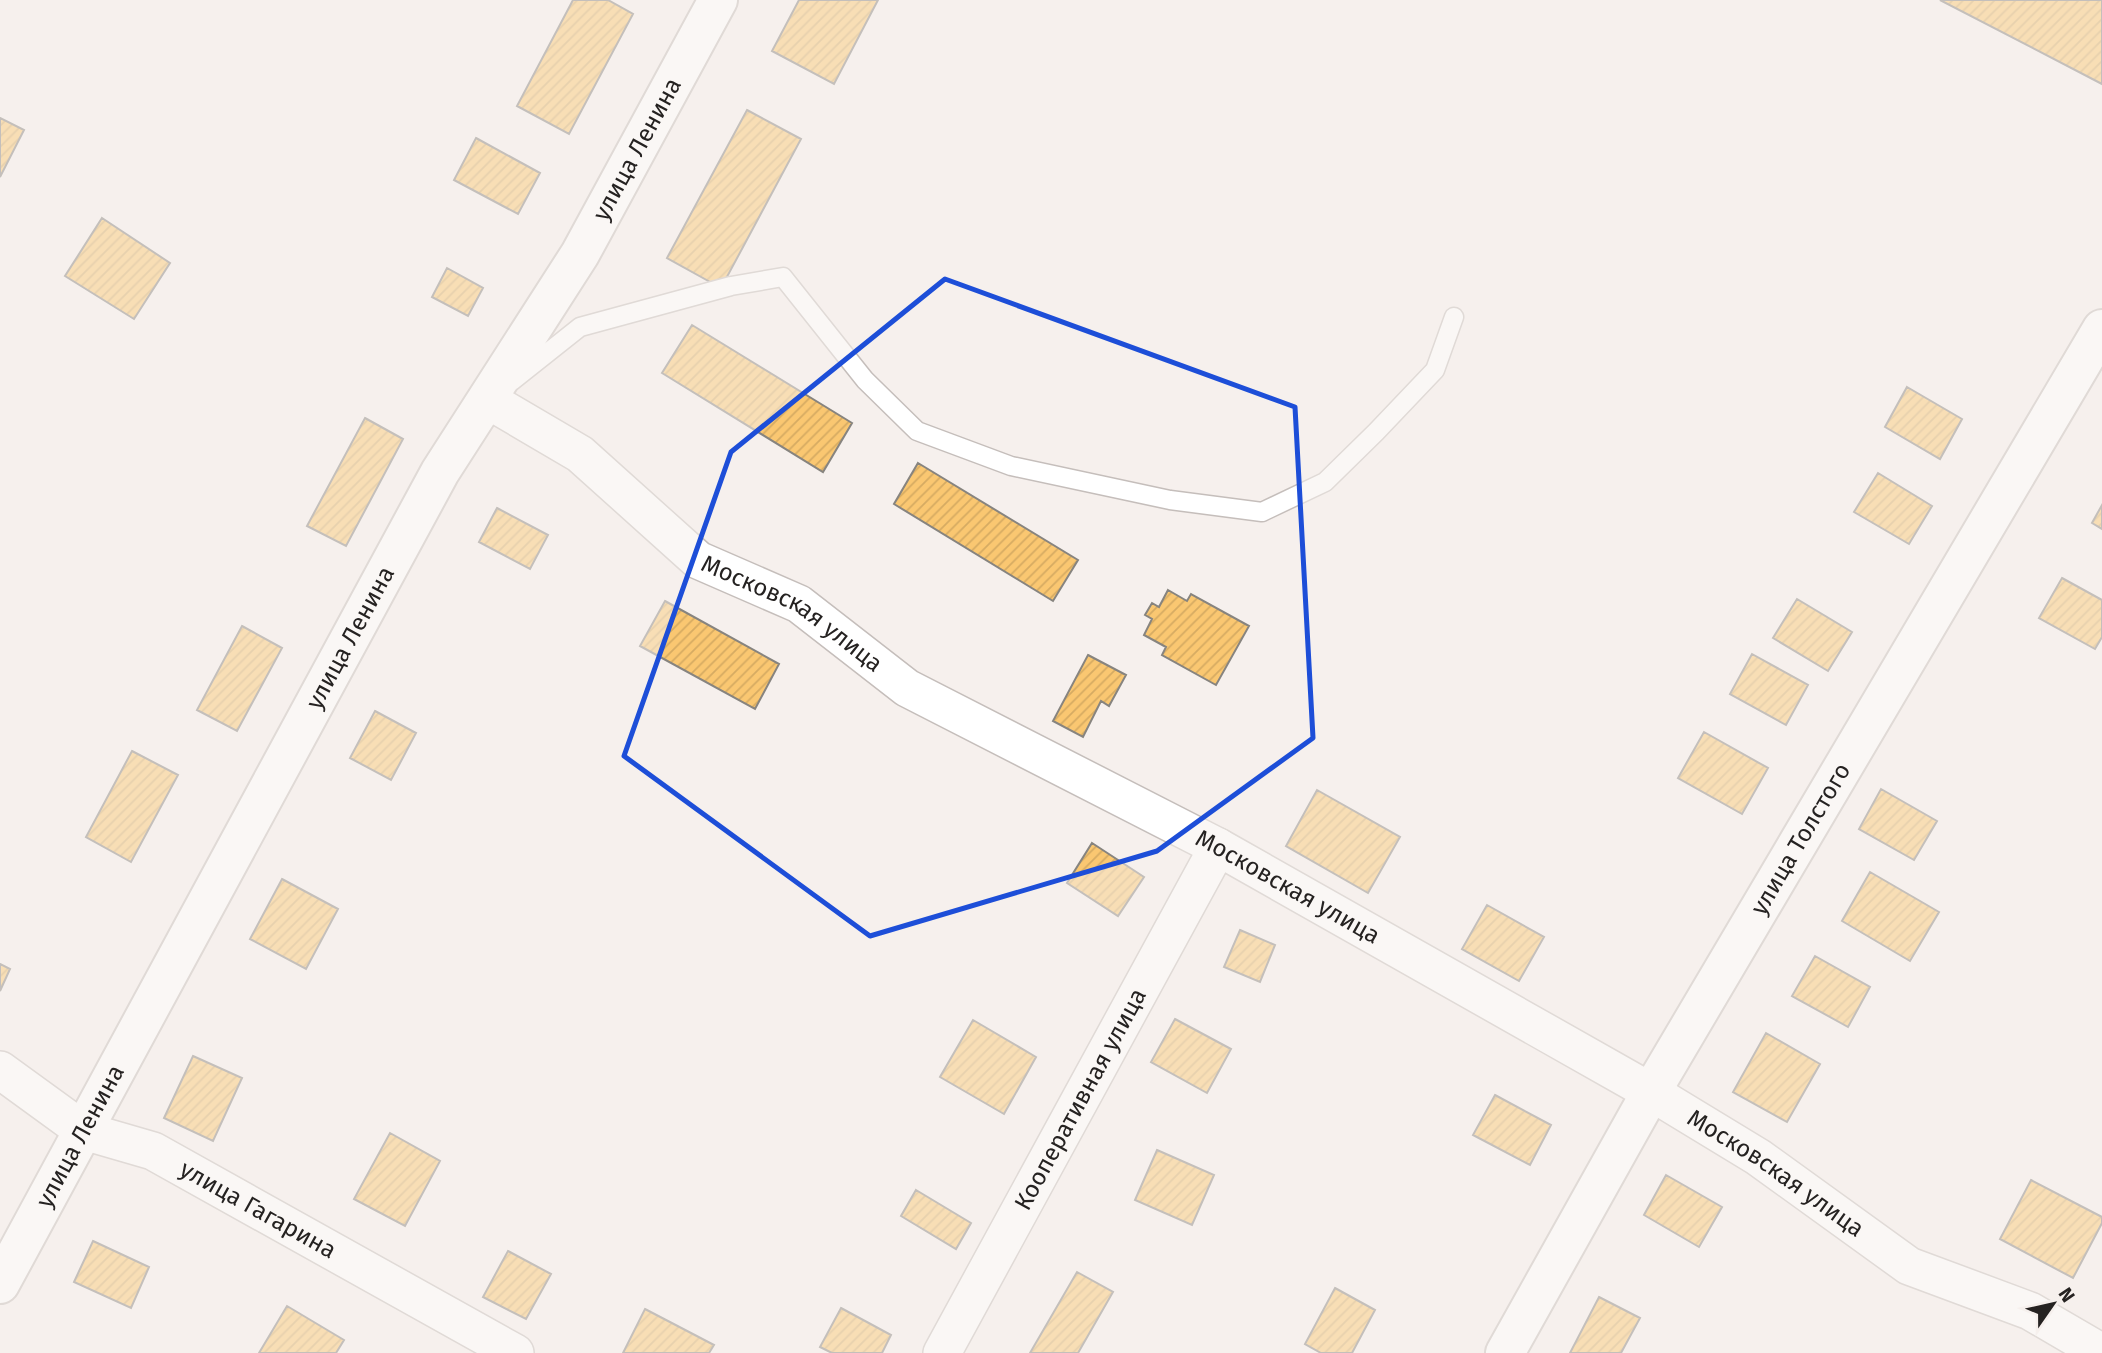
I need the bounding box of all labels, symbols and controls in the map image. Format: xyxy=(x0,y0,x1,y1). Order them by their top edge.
street label: улица Ленина xyxy=(587,73,687,225)
street label: Московская улица xyxy=(697,549,888,678)
street label: улица Ленина xyxy=(300,562,400,714)
street label: улица Толстого xyxy=(1745,758,1856,920)
street label: Московская улица xyxy=(1191,824,1385,950)
street label: Кооперативная улица xyxy=(1009,984,1152,1215)
street label: улица Ленина xyxy=(30,1060,130,1212)
street label: Московская улица xyxy=(1683,1104,1869,1243)
street label: улица Гагарина xyxy=(175,1155,341,1264)
north arrow xyxy=(2018,1269,2088,1339)
text: N xyxy=(2054,1283,2080,1306)

